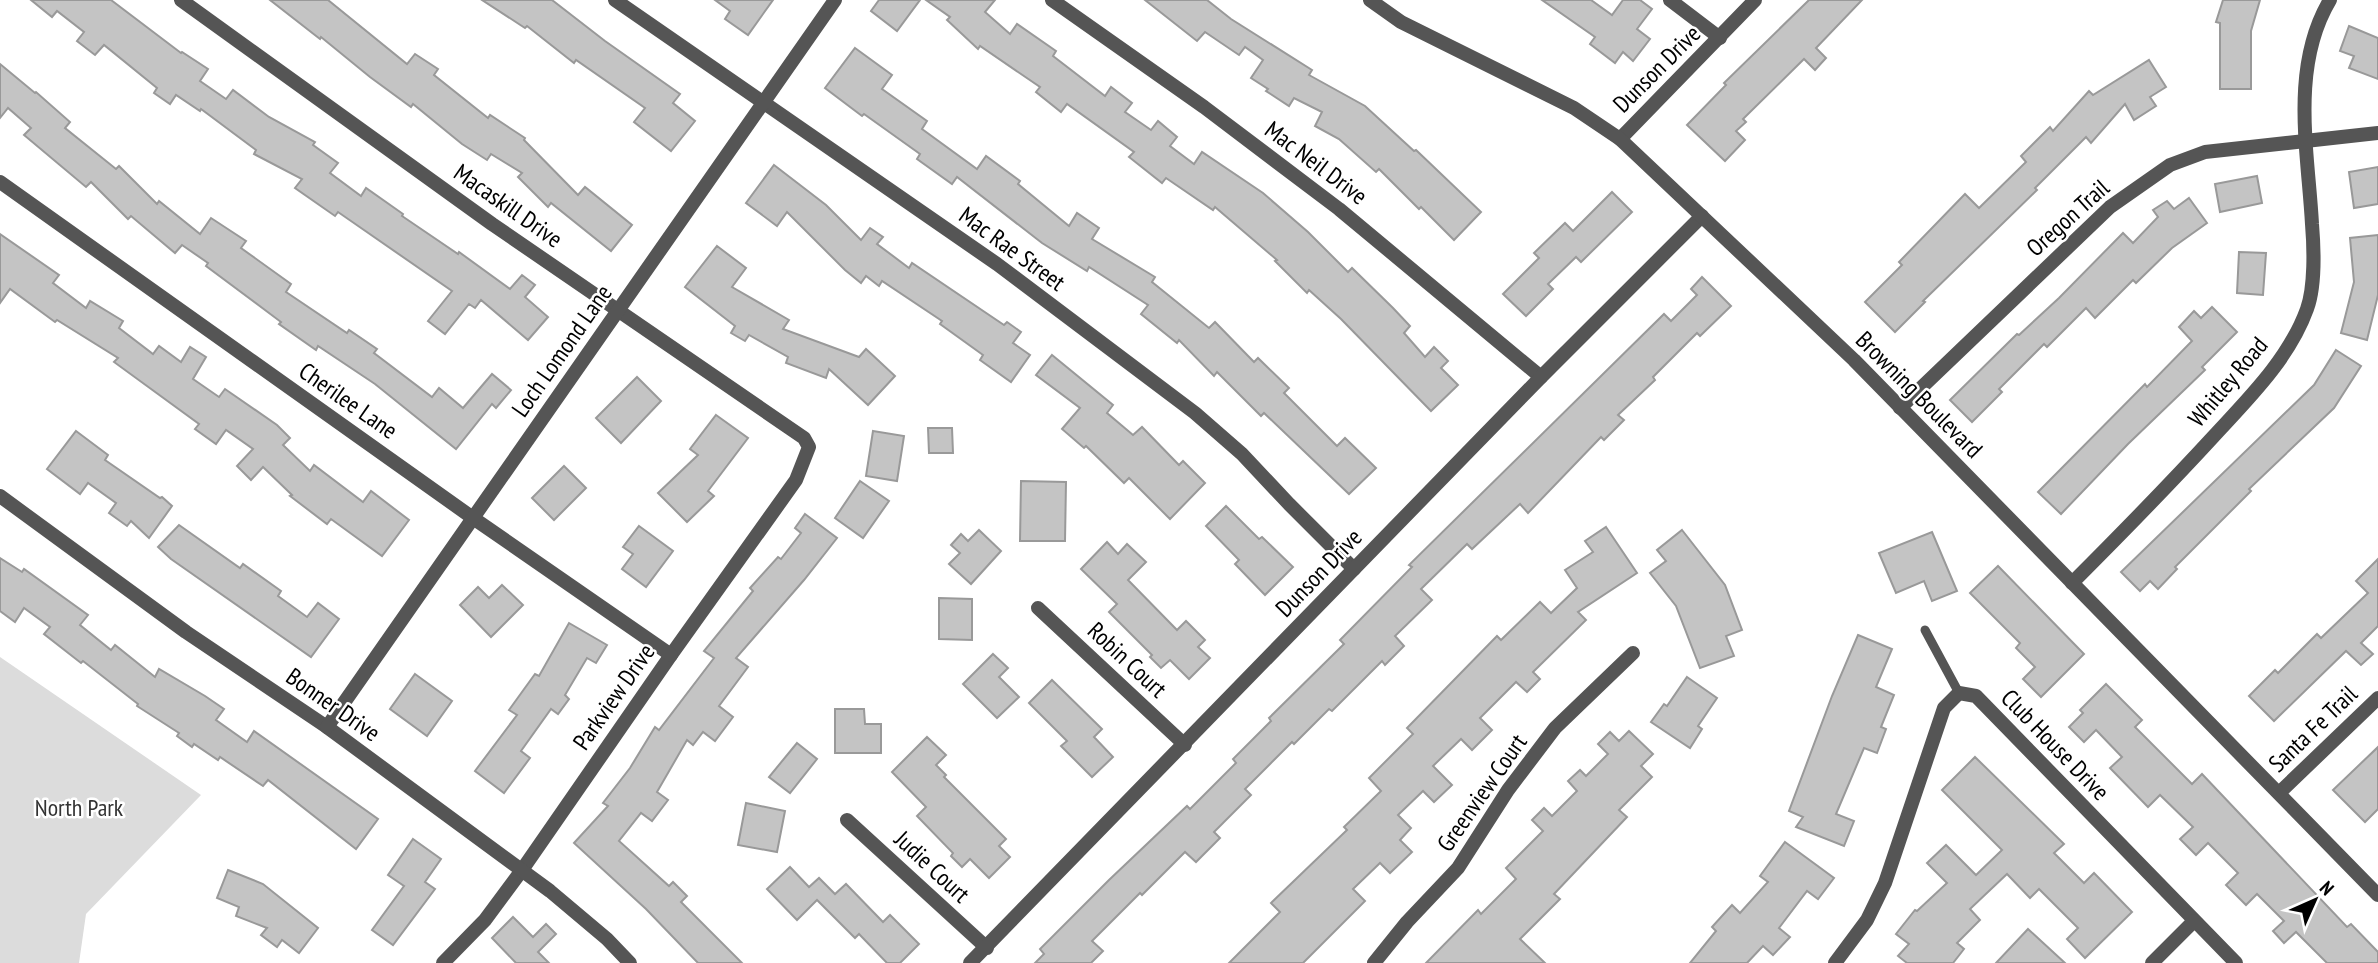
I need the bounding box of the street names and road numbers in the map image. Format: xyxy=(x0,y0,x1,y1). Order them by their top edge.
street label: Dunson Drive xyxy=(1606,18,1707,119)
street label: Mac Neil Drive xyxy=(1259,114,1374,211)
street label: Macaskill Drive xyxy=(448,157,569,254)
street label: Oregon Trail xyxy=(2020,172,2116,263)
street label: Mac Rae Street xyxy=(953,200,1072,298)
street label: Loch Lomond Lane xyxy=(505,279,619,423)
street label: Browning Boulevard xyxy=(1849,325,1989,465)
street label: Whitley Road xyxy=(2181,330,2274,433)
street label: Cherilee Lane xyxy=(293,355,404,446)
street label: Dunson Drive xyxy=(1269,522,1368,623)
street label: Robin Court xyxy=(1081,615,1174,704)
street label: Parkview Drive xyxy=(566,638,661,756)
street label: Bonner Drive xyxy=(280,661,386,748)
street label: Santa Fe Trail xyxy=(2262,678,2364,779)
street label: Club House Drive xyxy=(1995,682,2116,807)
street label: Greenview Court xyxy=(1430,728,1534,857)
street label: Judie Court xyxy=(888,823,977,909)

